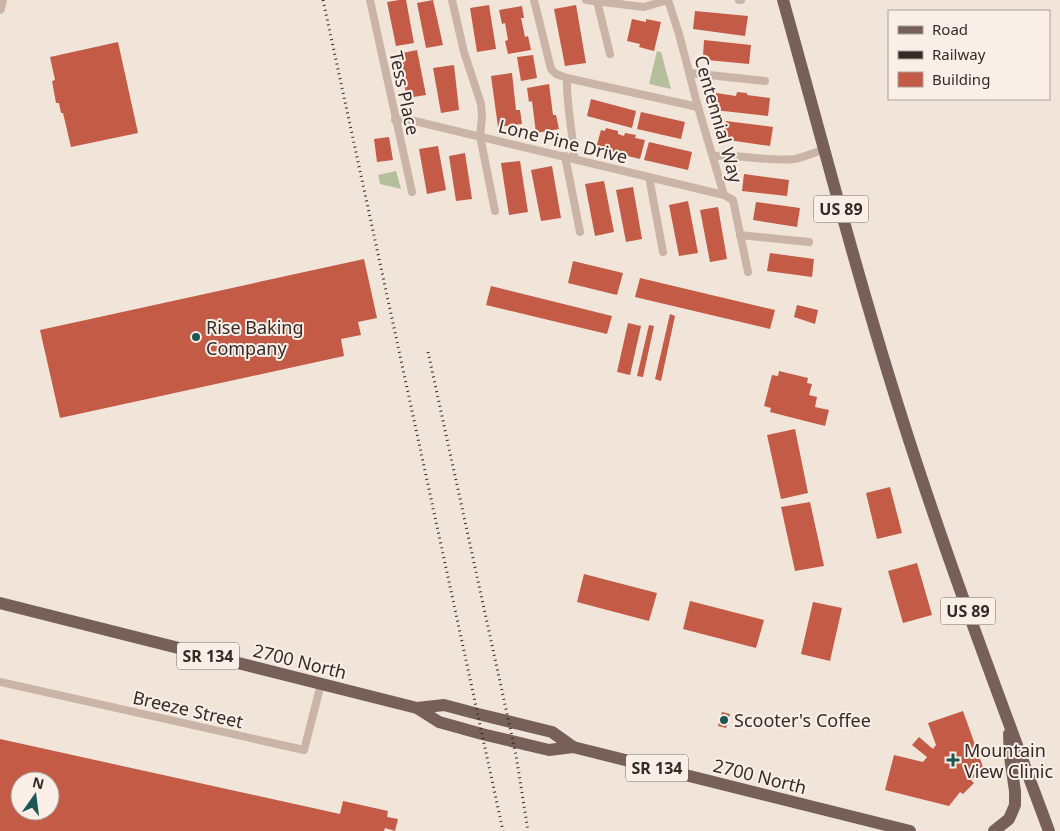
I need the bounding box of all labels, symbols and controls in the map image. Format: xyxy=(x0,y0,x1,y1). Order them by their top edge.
legend xyxy=(888,10,1050,100)
text: Road xyxy=(932,19,968,39)
text: Railway xyxy=(932,44,986,64)
street label: Tess Place xyxy=(384,49,426,137)
street label: Centennial Way xyxy=(689,53,749,186)
text: Building xyxy=(932,69,990,89)
street label: Lone Pine Drive xyxy=(496,113,630,169)
road number: US 89 xyxy=(814,195,868,222)
place label: Rise Baking Company xyxy=(206,315,304,360)
marker: Rise Baking Company xyxy=(190,331,202,343)
road number: US 89 xyxy=(940,598,996,624)
street label: 2700 North xyxy=(251,638,349,684)
road number: SR 134 xyxy=(177,642,239,669)
street label: Breeze Street xyxy=(131,685,246,733)
place label: Scooter's Coffee xyxy=(734,708,871,732)
marker: Scooter's Coffee xyxy=(718,714,730,726)
place label: Mountain View Clinic xyxy=(964,738,1053,783)
street label: 2700 North xyxy=(711,753,809,799)
marker: Mountain View Clinic xyxy=(946,753,960,767)
road number: SR 134 xyxy=(626,754,688,781)
north arrow xyxy=(10,771,60,821)
text: N xyxy=(30,772,46,793)

